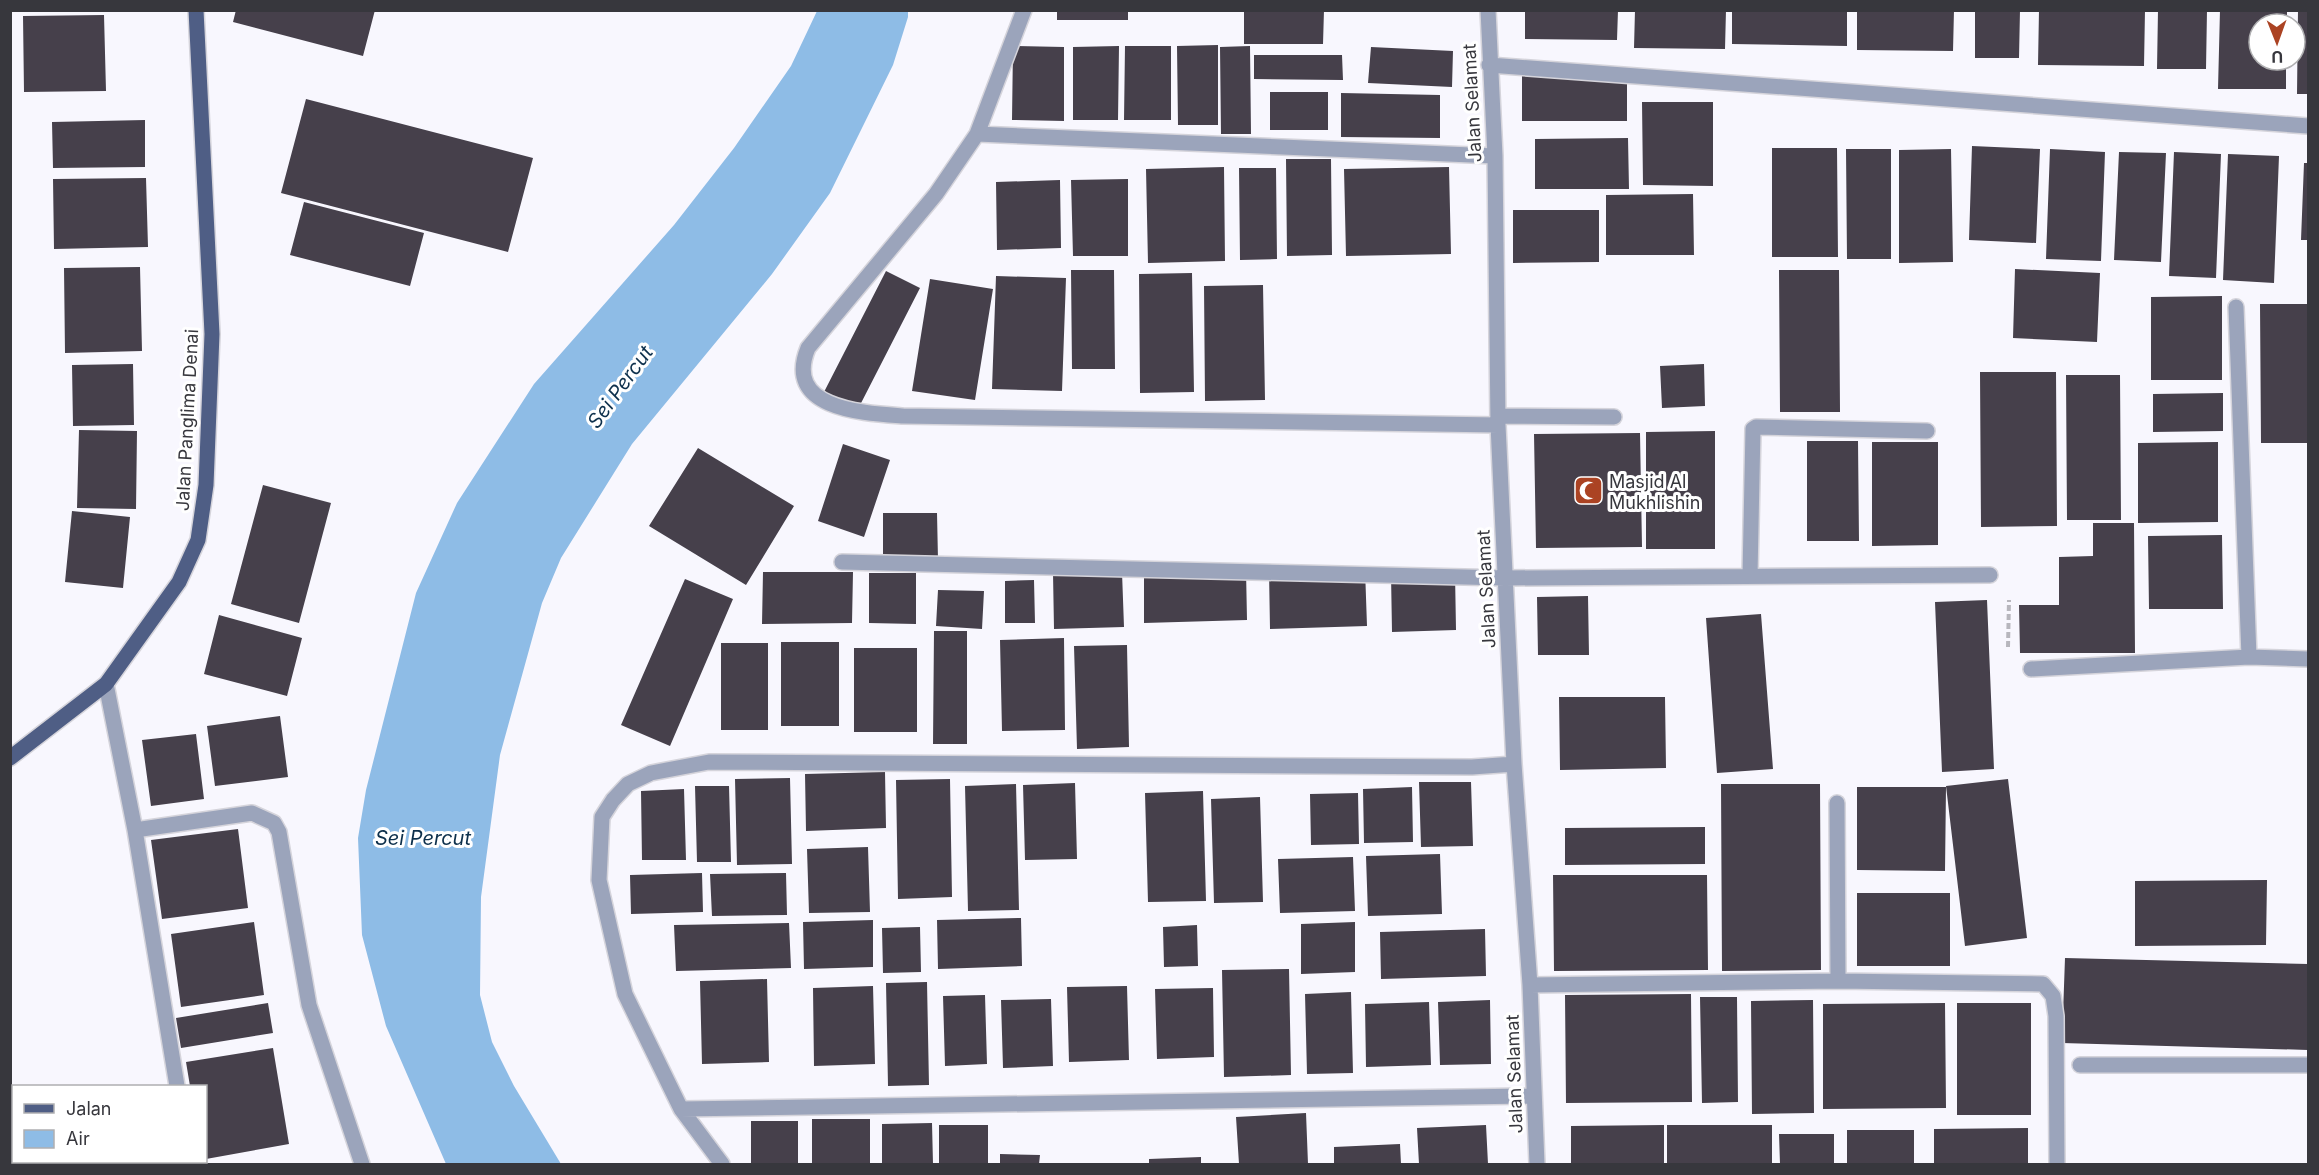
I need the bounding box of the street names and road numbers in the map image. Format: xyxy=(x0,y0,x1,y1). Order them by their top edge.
street label: Jalan Selamat xyxy=(1458,43,1486,163)
street label: Jalan Panglima Denai xyxy=(172,329,202,511)
street label: Jalan Selamat xyxy=(1472,529,1500,649)
street label: Jalan Selamat xyxy=(1501,1014,1527,1134)

